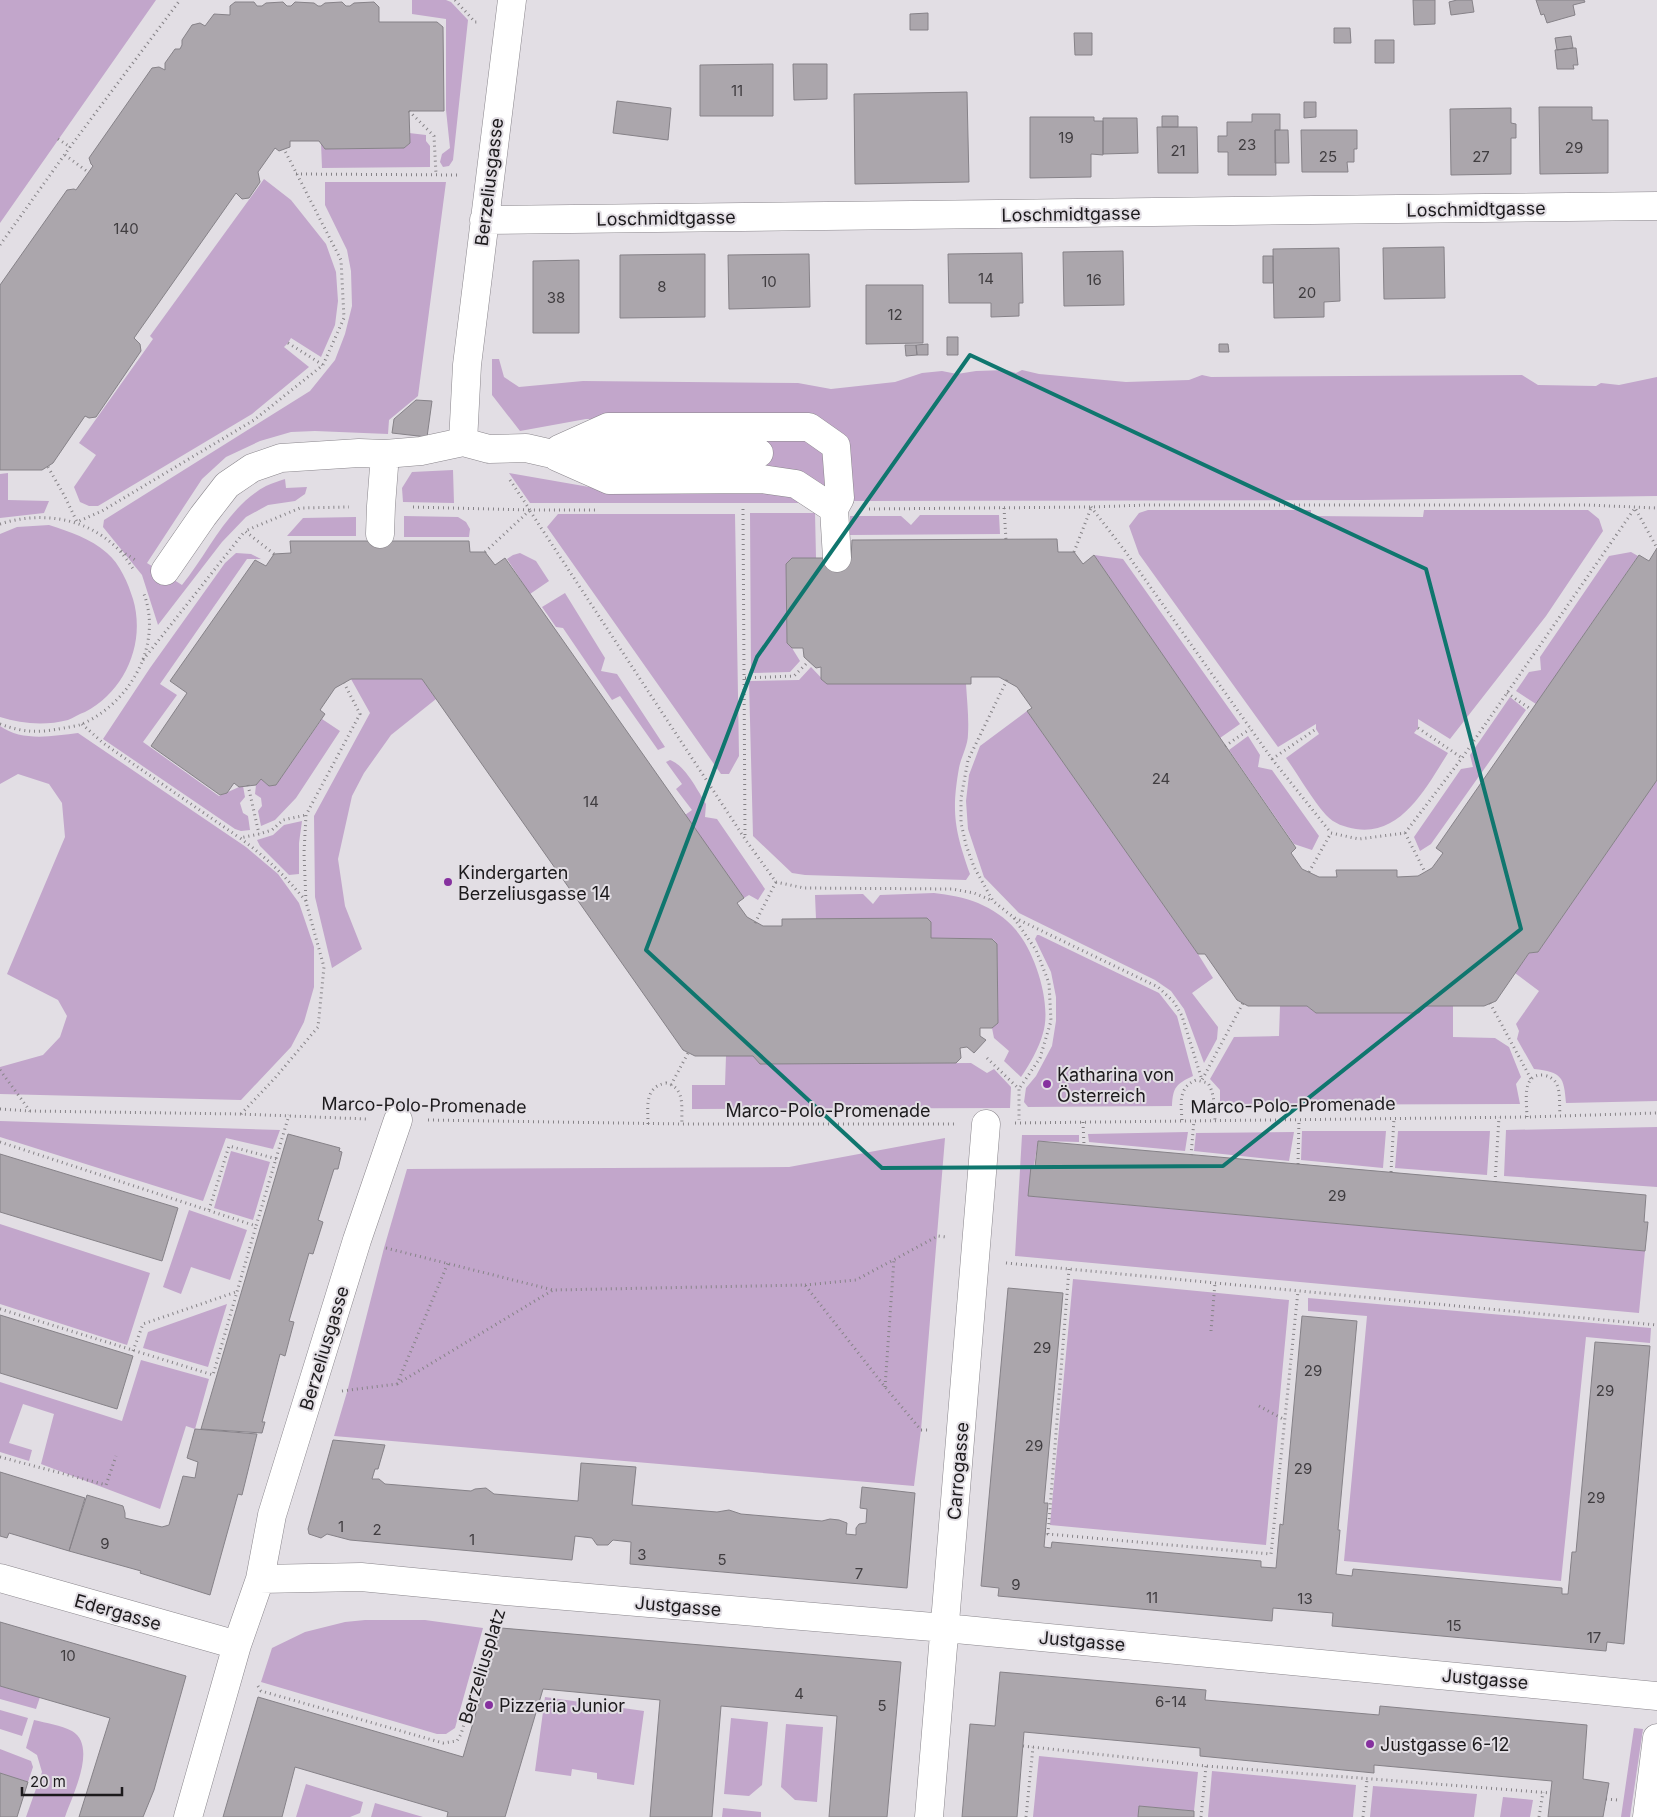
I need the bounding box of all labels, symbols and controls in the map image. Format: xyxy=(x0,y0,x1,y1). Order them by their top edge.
house number: 11 xyxy=(731,81,743,100)
street label: Berzeliusgasse xyxy=(471,117,507,247)
house number: 19 xyxy=(1058,128,1074,147)
house number: 23 xyxy=(1238,135,1256,154)
house number: 29 xyxy=(1565,138,1583,157)
house number: 21 xyxy=(1170,141,1186,160)
house number: 25 xyxy=(1319,147,1337,166)
house number: 27 xyxy=(1472,147,1490,166)
street label: Loschmidtgasse xyxy=(1406,197,1546,221)
street label: Loschmidtgasse xyxy=(1001,202,1141,226)
street label: Loschmidtgasse xyxy=(596,206,736,230)
house number: 140 xyxy=(113,219,139,238)
house number: 14 xyxy=(978,269,994,288)
house number: 16 xyxy=(1086,270,1102,289)
house number: 10 xyxy=(761,272,777,291)
house number: 8 xyxy=(657,277,667,296)
house number: 20 xyxy=(1298,283,1316,302)
house number: 38 xyxy=(547,288,565,307)
house number: 12 xyxy=(887,305,903,324)
house number: 24 xyxy=(1152,769,1170,788)
house number: 14 xyxy=(583,792,599,811)
place label: Kindergarten Berzeliusgasse 14 xyxy=(458,862,611,904)
marker: Kindergarten Berzeliusgasse 14 xyxy=(442,876,454,888)
place label: Katharina von Österreich xyxy=(1057,1064,1174,1106)
marker: Katharina von Österreich xyxy=(1041,1078,1053,1090)
street label: Marco-Polo-Promenade xyxy=(321,1093,527,1117)
street label: Marco-Polo-Promenade xyxy=(1190,1093,1396,1117)
street label: Marco-Polo-Promenade xyxy=(725,1100,931,1121)
house number: 29 xyxy=(1328,1186,1346,1205)
street label: Berzeliusgasse xyxy=(295,1283,353,1413)
house number: 29 xyxy=(1033,1338,1051,1357)
house number: 29 xyxy=(1304,1361,1322,1380)
house number: 29 xyxy=(1596,1381,1614,1400)
street label: Carrogasse xyxy=(943,1421,973,1521)
house number: 29 xyxy=(1025,1436,1043,1455)
house number: 29 xyxy=(1294,1459,1312,1478)
house number: 29 xyxy=(1587,1488,1605,1507)
house number: 1 xyxy=(338,1517,344,1536)
house number: 2 xyxy=(372,1520,382,1539)
house number: 1 xyxy=(469,1530,475,1549)
house number: 9 xyxy=(100,1534,110,1553)
house number: 3 xyxy=(637,1545,647,1564)
house number: 5 xyxy=(717,1550,727,1569)
house number: 7 xyxy=(855,1564,863,1583)
house number: 9 xyxy=(1011,1575,1021,1594)
house number: 11 xyxy=(1146,1588,1158,1607)
house number: 13 xyxy=(1297,1589,1313,1608)
street label: Edergasse xyxy=(72,1590,164,1634)
street label: Justgasse xyxy=(634,1592,722,1620)
street label: Berzeliusplatz xyxy=(455,1606,509,1726)
house number: 15 xyxy=(1446,1616,1462,1635)
street label: Justgasse xyxy=(1038,1627,1126,1655)
house number: 17 xyxy=(1587,1628,1601,1647)
house number: 10 xyxy=(60,1646,76,1665)
street label: Justgasse xyxy=(1441,1665,1529,1693)
house number: 4 xyxy=(794,1684,804,1703)
house number: 6-14 xyxy=(1155,1692,1187,1711)
place label: Pizzeria Junior xyxy=(499,1695,625,1716)
house number: 5 xyxy=(877,1696,887,1715)
marker: Pizzeria Junior xyxy=(483,1699,495,1711)
place label: Justgasse 6-12 xyxy=(1380,1734,1510,1755)
marker: Justgasse 6-12 xyxy=(1364,1738,1376,1750)
scale bar xyxy=(22,1764,122,1796)
text: 20 m xyxy=(30,1772,66,1791)

